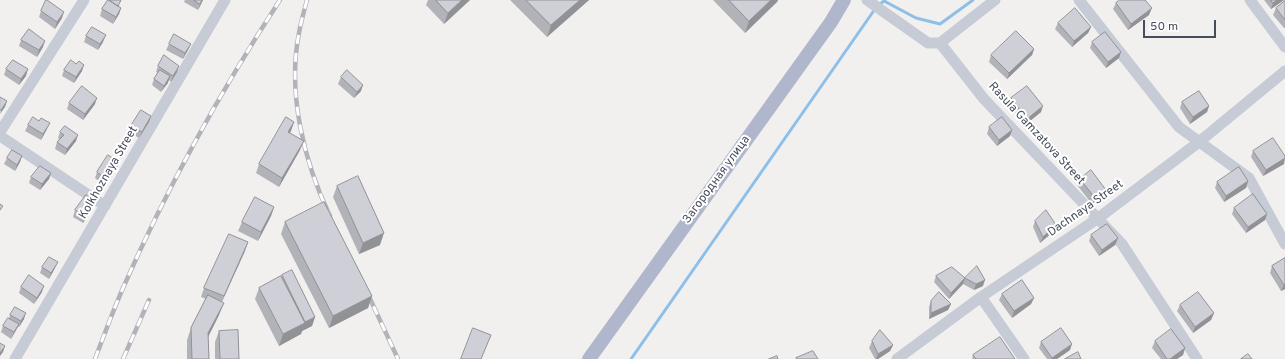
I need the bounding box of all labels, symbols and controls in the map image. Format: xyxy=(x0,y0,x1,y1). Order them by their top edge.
scale bar xyxy=(1145,12,1218,38)
text: 50 m xyxy=(1150,19,1178,35)
street label: Rasula Gamzatova Street xyxy=(985,80,1087,188)
street label: Kolkhoznaya Street xyxy=(77,124,141,222)
street label: Загородная улица xyxy=(680,133,754,227)
street label: Dachnaya Street xyxy=(1046,178,1126,240)

